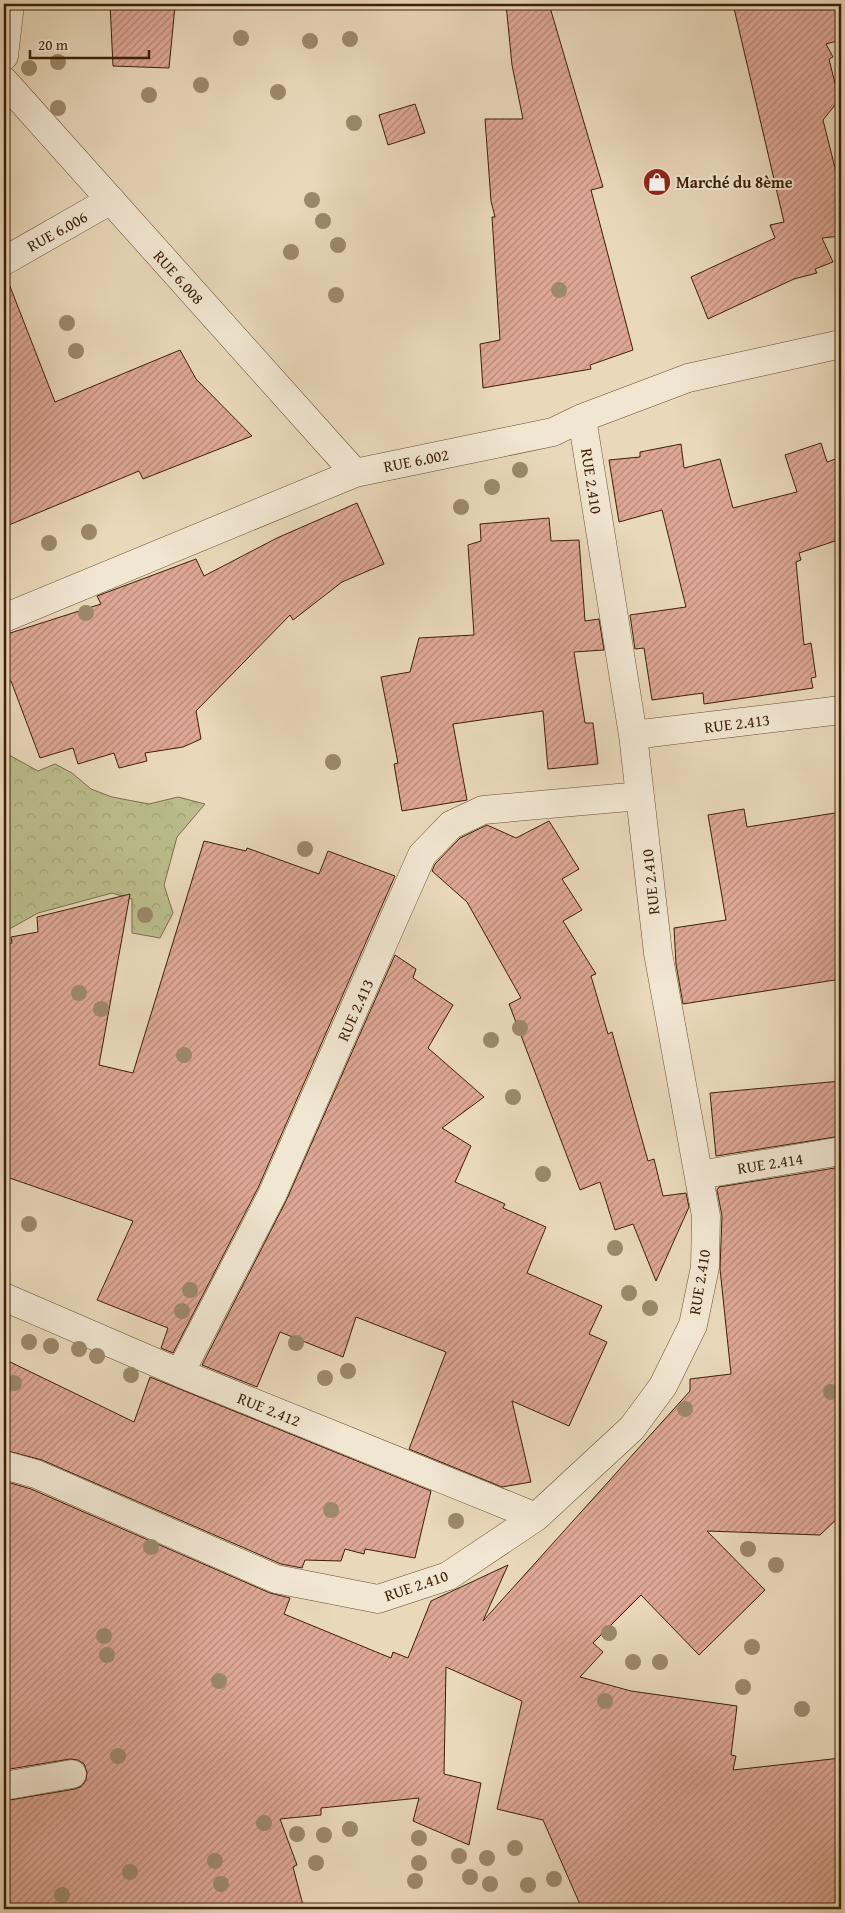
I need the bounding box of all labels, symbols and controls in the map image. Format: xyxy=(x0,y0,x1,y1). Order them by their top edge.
scale bar xyxy=(30,28,149,60)
text: 20 m xyxy=(38,34,69,55)
shop icon: Marché du 8ème xyxy=(642,167,672,197)
place label: Marché du 8ème xyxy=(676,170,793,194)
street label: RUE 6.006 xyxy=(22,204,92,258)
street label: RUE 6.008 xyxy=(148,244,210,310)
street label: RUE 6.002 xyxy=(381,442,451,478)
street label: RUE 2.410 xyxy=(575,446,609,516)
street label: RUE 2.413 xyxy=(703,707,771,739)
street label: RUE 2.410 xyxy=(635,848,665,916)
street label: RUE 2.413 xyxy=(331,975,379,1045)
street label: RUE 2.414 xyxy=(735,1146,805,1180)
street label: RUE 2.410 xyxy=(682,1247,716,1317)
street label: RUE 2.412 xyxy=(234,1386,304,1432)
street label: RUE 2.410 xyxy=(381,1563,451,1607)

